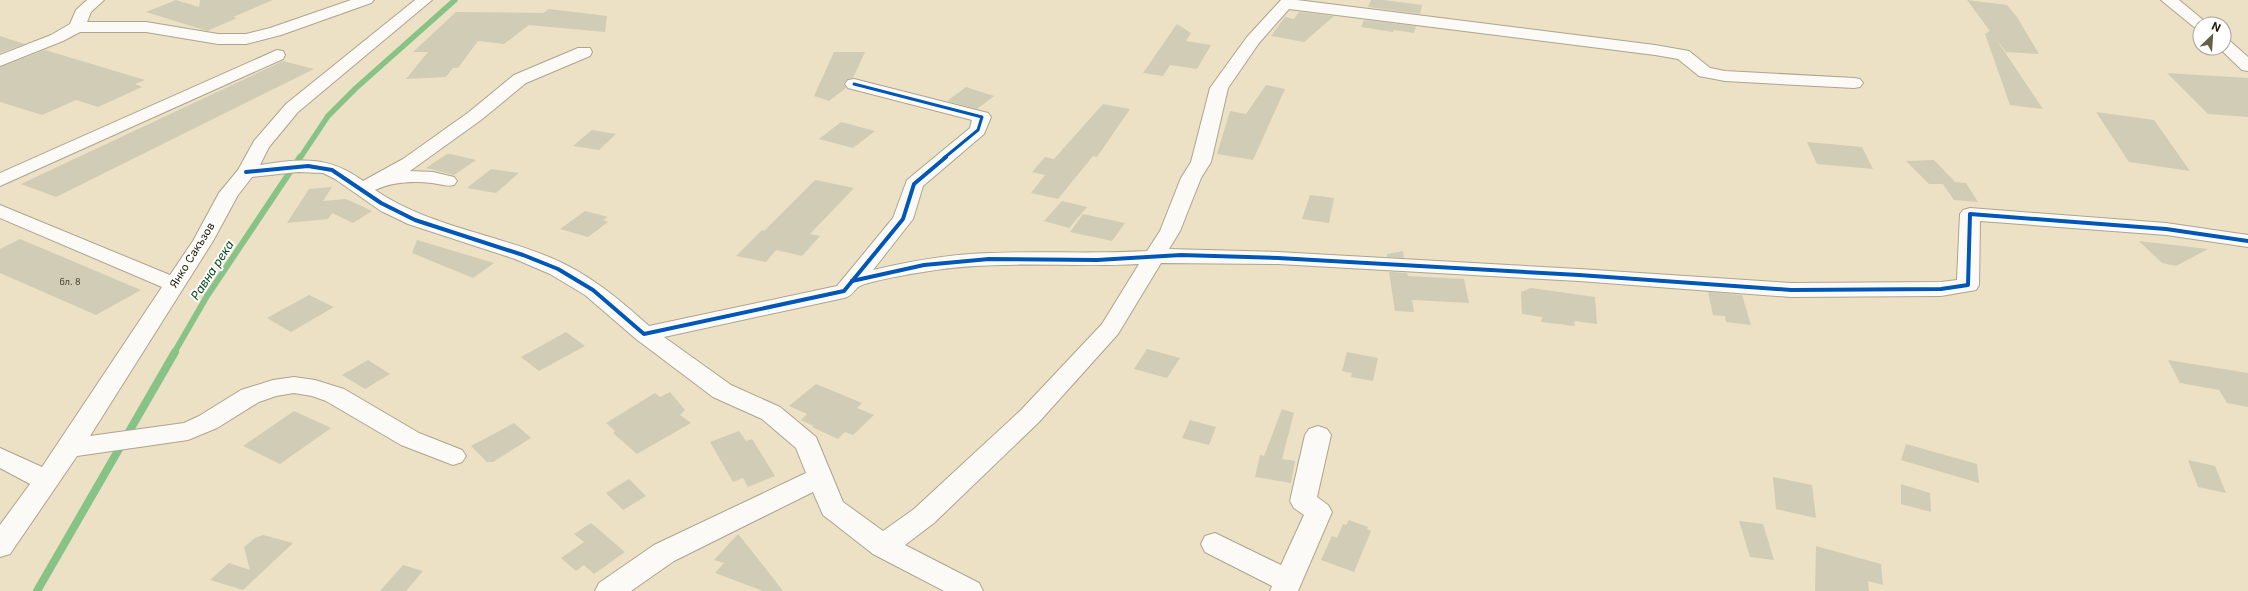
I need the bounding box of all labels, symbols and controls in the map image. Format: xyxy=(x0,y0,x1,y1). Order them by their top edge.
north arrow xyxy=(2192,16,2232,56)
text: N xyxy=(2209,19,2223,35)
street label: Янко Сакъзов xyxy=(166,220,218,290)
water label: Равна река xyxy=(187,237,237,303)
house number: бл. 8 xyxy=(59,276,81,287)

